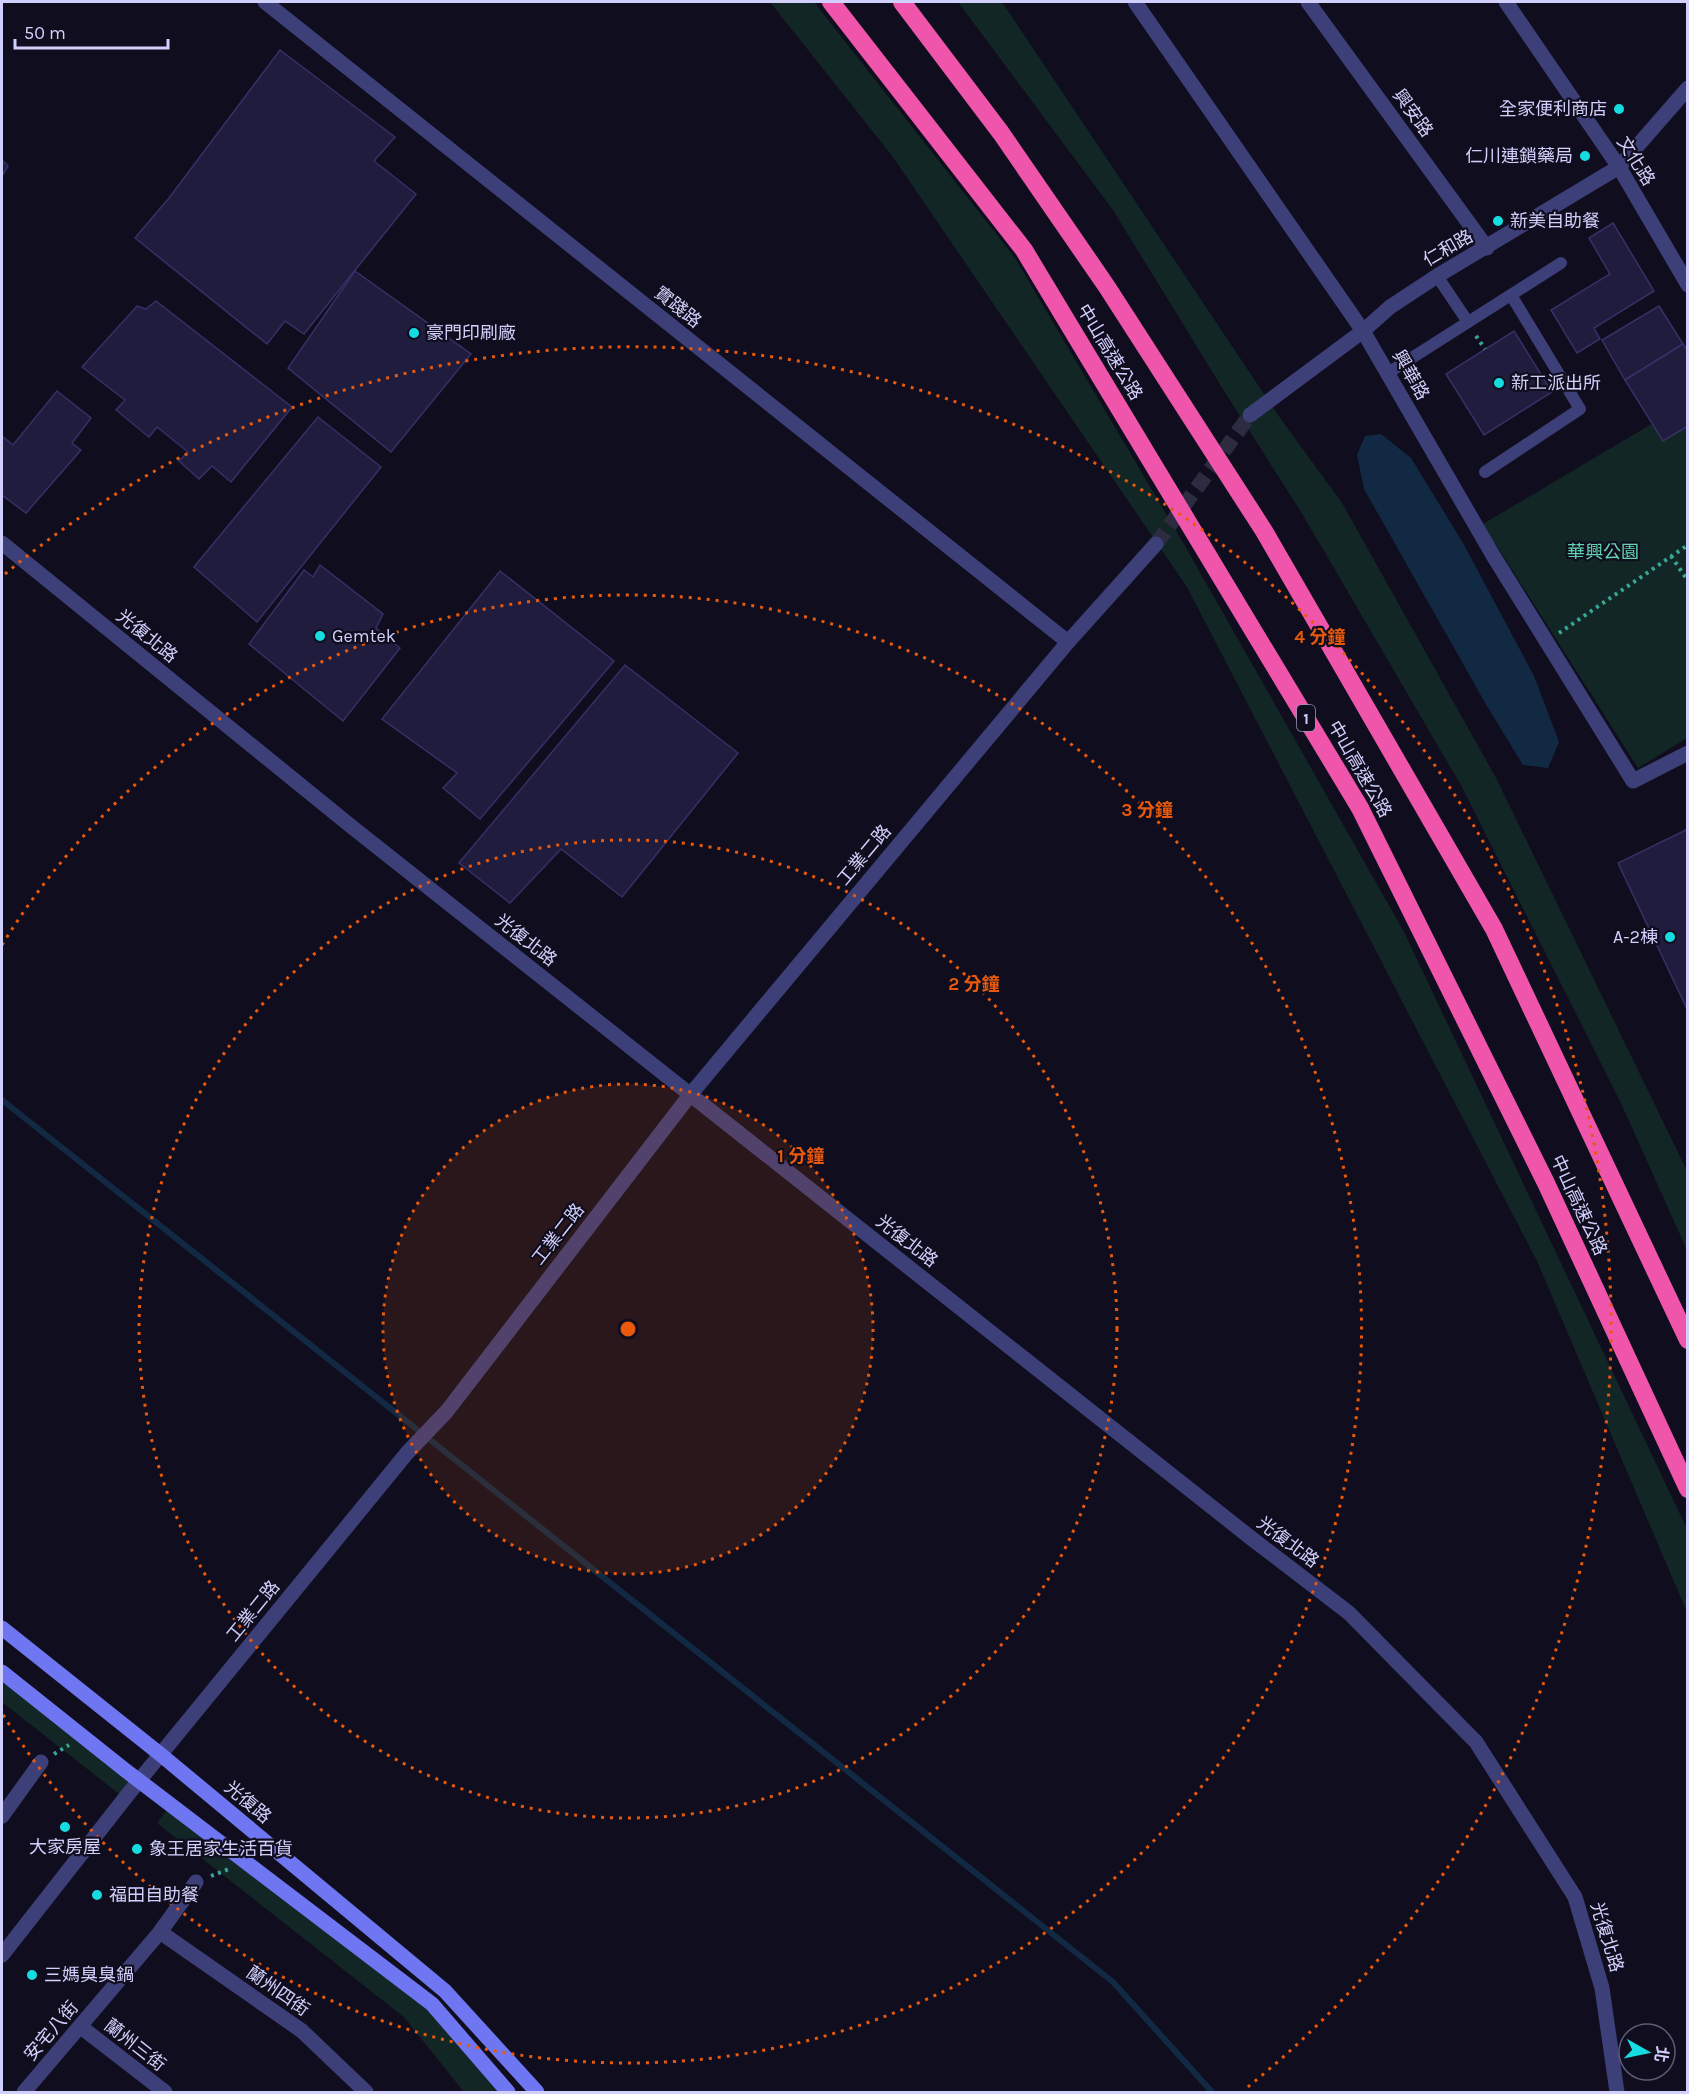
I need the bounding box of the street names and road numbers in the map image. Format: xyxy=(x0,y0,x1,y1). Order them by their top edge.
street label: 興安路 xyxy=(1388,85,1438,141)
street label: 文化路 xyxy=(1612,132,1660,190)
street label: 仁和路 xyxy=(1419,225,1477,271)
street label: 實踐路 xyxy=(650,281,706,333)
street label: 中山高速公路 xyxy=(1073,300,1147,404)
street label: 興華路 xyxy=(1388,346,1434,404)
street label: 光復北路 xyxy=(112,605,182,667)
road number: 1 xyxy=(1297,705,1315,731)
street label: 中山高速公路 xyxy=(1323,717,1397,821)
street label: 工業二路 xyxy=(832,820,896,890)
street label: 光復北路 xyxy=(491,909,561,971)
street label: 中山高速公路 xyxy=(1546,1151,1612,1259)
street label: 工業二路 xyxy=(527,1199,589,1269)
street label: 光復北路 xyxy=(872,1210,942,1272)
street label: 光復北路 xyxy=(1253,1512,1323,1572)
street label: 工業二路 xyxy=(222,1576,284,1646)
street label: 光復路 xyxy=(220,1776,276,1828)
street label: 光復北路 xyxy=(1586,1899,1628,1975)
street label: 蘭州四街 xyxy=(242,1961,314,2021)
street label: 安宅八街 xyxy=(19,1997,83,2065)
street label: 蘭州三街 xyxy=(100,2014,170,2076)

